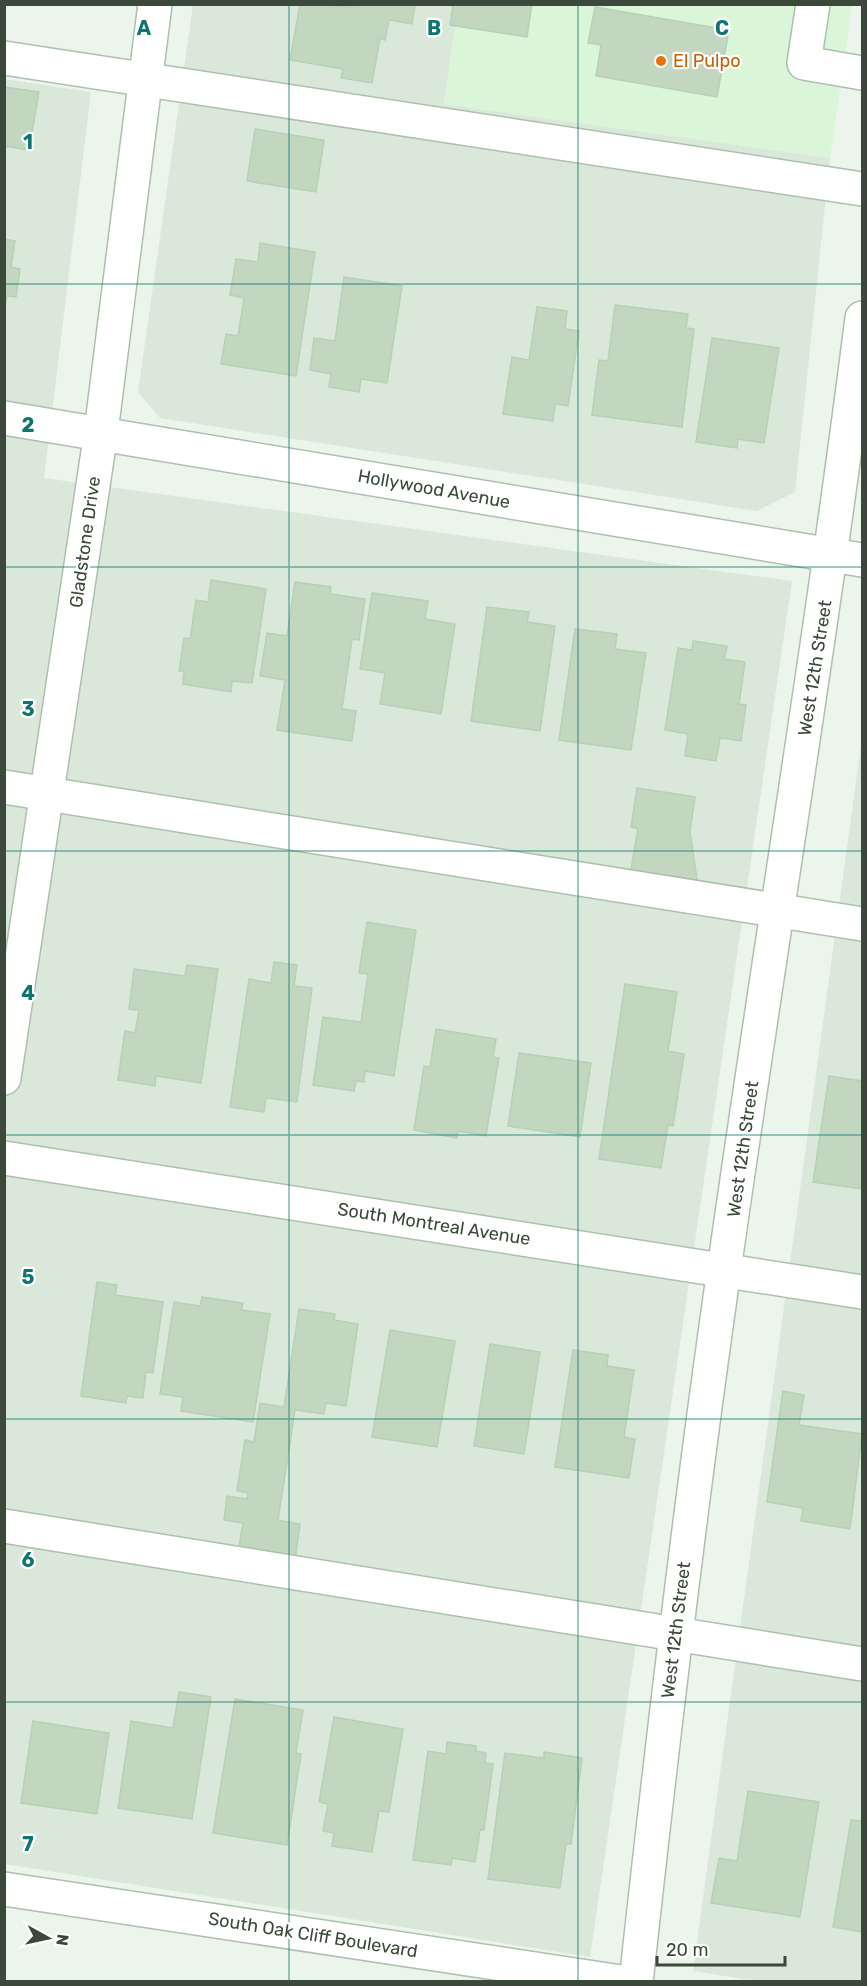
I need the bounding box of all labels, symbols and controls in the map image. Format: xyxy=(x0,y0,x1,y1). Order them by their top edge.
text: A xyxy=(137,16,152,40)
text: B xyxy=(427,16,441,40)
text: C xyxy=(715,16,729,40)
place label: El Pulpo xyxy=(673,50,741,72)
marker: El Pulpo xyxy=(654,54,668,68)
text: 1 xyxy=(23,130,33,154)
text: 2 xyxy=(22,413,35,437)
street label: Hollywood Avenue xyxy=(356,465,512,513)
street label: Gladstone Drive xyxy=(65,475,105,609)
street label: West 12th Street xyxy=(793,598,837,738)
text: 3 xyxy=(21,697,35,721)
text: 4 xyxy=(21,981,35,1005)
street label: West 12th Street xyxy=(723,1079,763,1219)
street label: South Montreal Avenue xyxy=(336,1198,532,1250)
text: 5 xyxy=(22,1265,35,1289)
text: 6 xyxy=(21,1548,35,1572)
street label: West 12th Street xyxy=(657,1560,695,1700)
text: 7 xyxy=(22,1832,34,1856)
north arrow xyxy=(18,1908,78,1968)
street label: South Oak Cliff Boulevard xyxy=(207,1908,419,1962)
scale bar xyxy=(657,1929,784,1967)
text: N xyxy=(52,1933,73,1947)
text: 20 m xyxy=(666,1939,708,1961)

